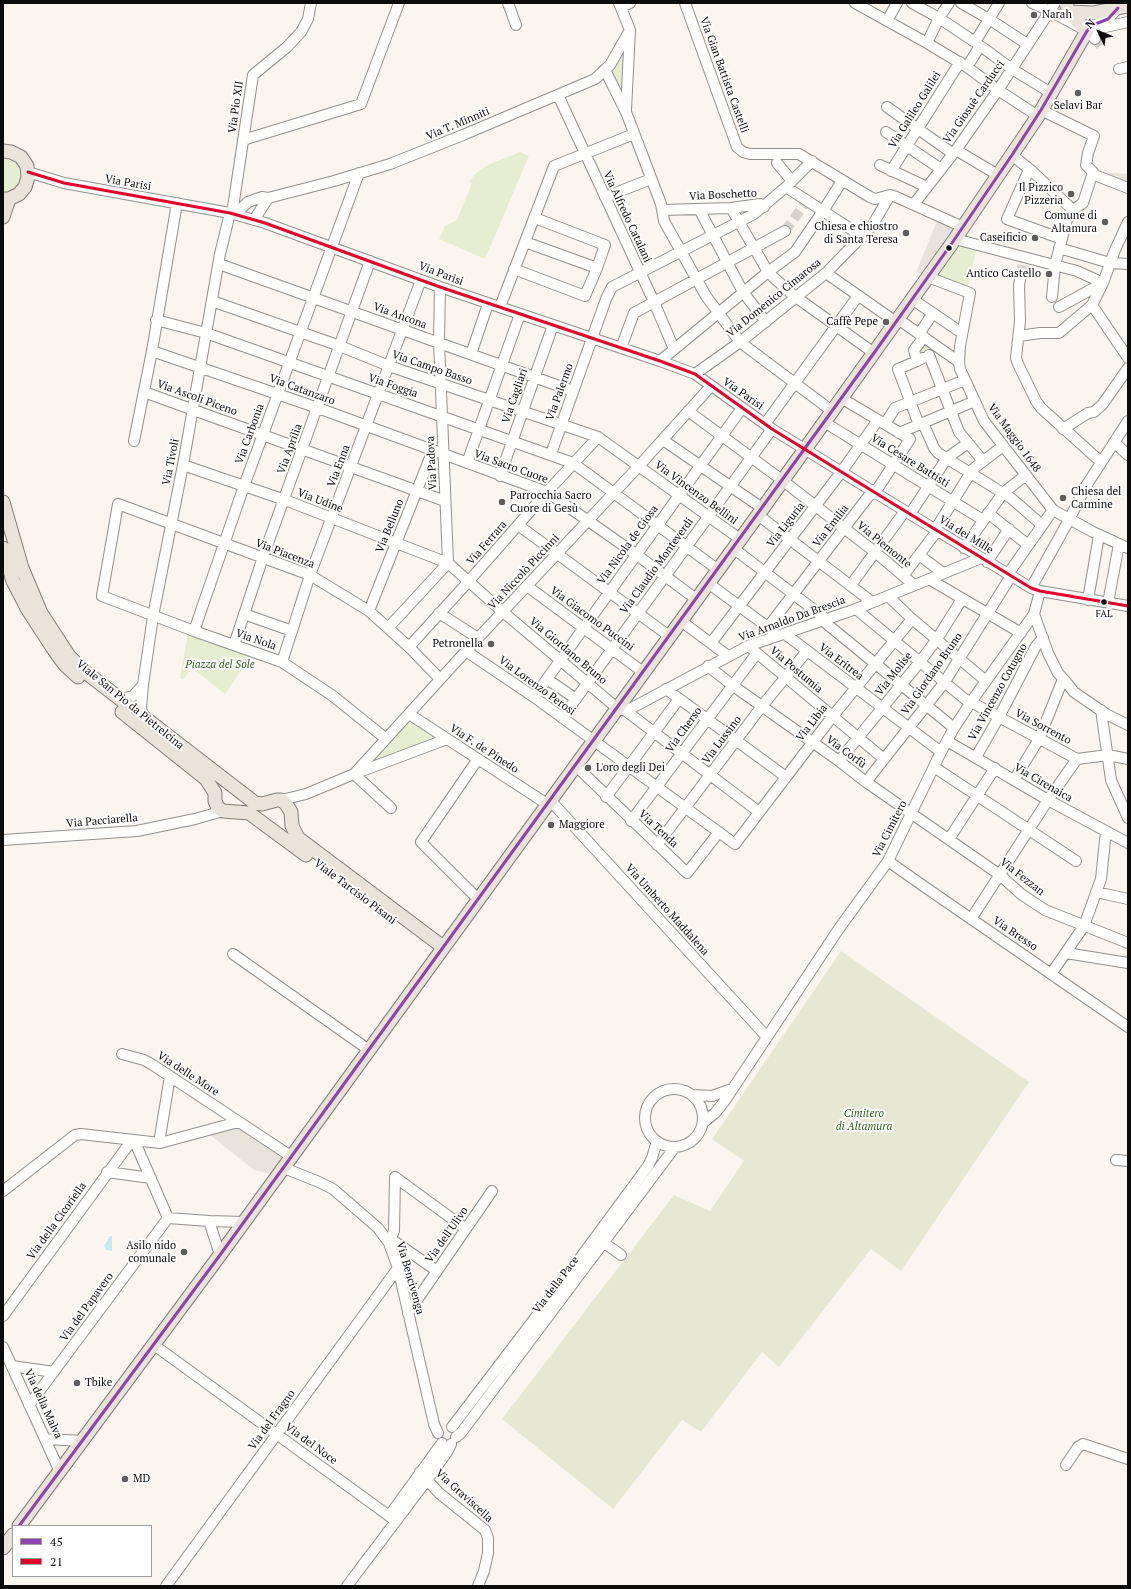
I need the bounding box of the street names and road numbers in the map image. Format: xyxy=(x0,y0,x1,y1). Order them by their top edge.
street label: Via Gian Battista Castelli xyxy=(697,15,751,135)
street label: Via Giosuè Carducci xyxy=(941,58,1007,146)
street label: Via Galileo Galilei xyxy=(886,69,944,151)
street label: Via Pio XII xyxy=(226,80,246,134)
street label: Via T. Minniti xyxy=(424,105,492,143)
street label: Via Alfredo Catalani xyxy=(600,169,654,265)
street label: Via Parisi xyxy=(104,172,152,194)
street label: Via Boschetto xyxy=(689,187,757,203)
street label: Via Domenico Cimarosa xyxy=(724,256,824,340)
street label: Via Parisi xyxy=(417,259,465,289)
street label: Via Ancona xyxy=(371,300,429,332)
street label: Via Campo Basso xyxy=(390,348,474,388)
street label: Via Palermo xyxy=(544,362,576,422)
street label: Via Cagliari xyxy=(499,367,531,425)
street label: Via Foggia xyxy=(366,371,420,401)
street label: Via Catanzaro xyxy=(267,372,337,408)
street label: Via Parisi xyxy=(720,375,766,413)
street label: Via Ascoli Piceno xyxy=(155,377,239,419)
street label: Via Maggio 1648 xyxy=(985,401,1043,475)
street label: Via Carbonia xyxy=(233,402,267,466)
street label: Via Aprilia xyxy=(275,422,305,476)
street label: Via Cesare Battisti xyxy=(868,432,952,490)
street label: Via Padova xyxy=(424,436,440,490)
street label: Via Tivoli xyxy=(160,438,182,486)
street label: Via Enna xyxy=(325,443,353,489)
street label: Via Sacro Cuore xyxy=(472,447,550,487)
street label: Via Vincenzo Bellini xyxy=(652,458,740,528)
street label: Via Udine xyxy=(295,486,345,516)
street label: Via Belluno xyxy=(373,497,407,555)
street label: Via Liguria xyxy=(764,500,808,550)
street label: Via Emilia xyxy=(810,502,852,550)
street label: Via Nicola de Giosa xyxy=(595,503,661,587)
street label: Via dei Mille xyxy=(936,513,996,557)
street label: Via Claudio Monteverdi xyxy=(618,515,696,617)
street label: Via Ferrara xyxy=(464,518,510,568)
street label: Via Piemonte xyxy=(854,519,914,571)
street label: Via Niccolò Piccinni xyxy=(486,532,562,612)
street label: Via Piacenza xyxy=(254,537,316,571)
street label: Via Giacomo Puccini xyxy=(547,584,637,654)
street label: Via Arnaldo Da Brescia xyxy=(737,594,847,644)
street label: Via Giordano Bruno xyxy=(527,615,609,687)
street label: Via Nola xyxy=(234,627,278,653)
street label: Via Giordano Bruno xyxy=(899,630,965,718)
street label: Via Eritrea xyxy=(816,641,866,683)
street label: Via Vincenzo Cotugno xyxy=(966,641,1030,743)
street label: Via Postumia xyxy=(767,644,825,696)
street label: Via Molise xyxy=(873,650,915,698)
street label: Via Lorenzo Perosi xyxy=(496,654,578,718)
street label: Viale San Pio da Pietrelcina xyxy=(74,658,186,752)
street label: Via Libia xyxy=(793,702,831,744)
street label: Via Cherso xyxy=(663,705,705,755)
street label: Via Sorrento xyxy=(1013,707,1073,747)
street label: Via Lussino xyxy=(700,713,744,767)
street label: Via F. de Pinedo xyxy=(447,722,521,776)
street label: Via Corfù xyxy=(823,733,869,771)
street label: Via Cirenaica xyxy=(1011,761,1075,805)
street label: Via Cimitero xyxy=(870,798,910,860)
street label: Via Tenda xyxy=(636,807,680,851)
street label: Via Pacciarella xyxy=(66,811,138,831)
street label: Via Fezzan xyxy=(997,855,1047,899)
street label: Viale Tarcisio Pisani xyxy=(311,857,399,927)
street label: Via Umberto Maddalena xyxy=(623,862,711,958)
street label: Via Bresso xyxy=(990,914,1040,954)
street label: Via delle More xyxy=(155,1049,221,1099)
street label: Via della Cicoriella xyxy=(25,1180,89,1262)
street label: Via dell'Ulivo xyxy=(423,1204,471,1266)
street label: Via Bencivenga xyxy=(393,1240,427,1316)
street label: Via della Pace xyxy=(530,1254,582,1316)
street label: Via del Papavero xyxy=(58,1270,116,1344)
street label: Via della Malva xyxy=(21,1367,65,1441)
street label: Via del Fragno xyxy=(246,1387,298,1453)
street label: Via del Noce xyxy=(282,1421,340,1467)
street label: Via Graviscella xyxy=(433,1467,495,1525)

